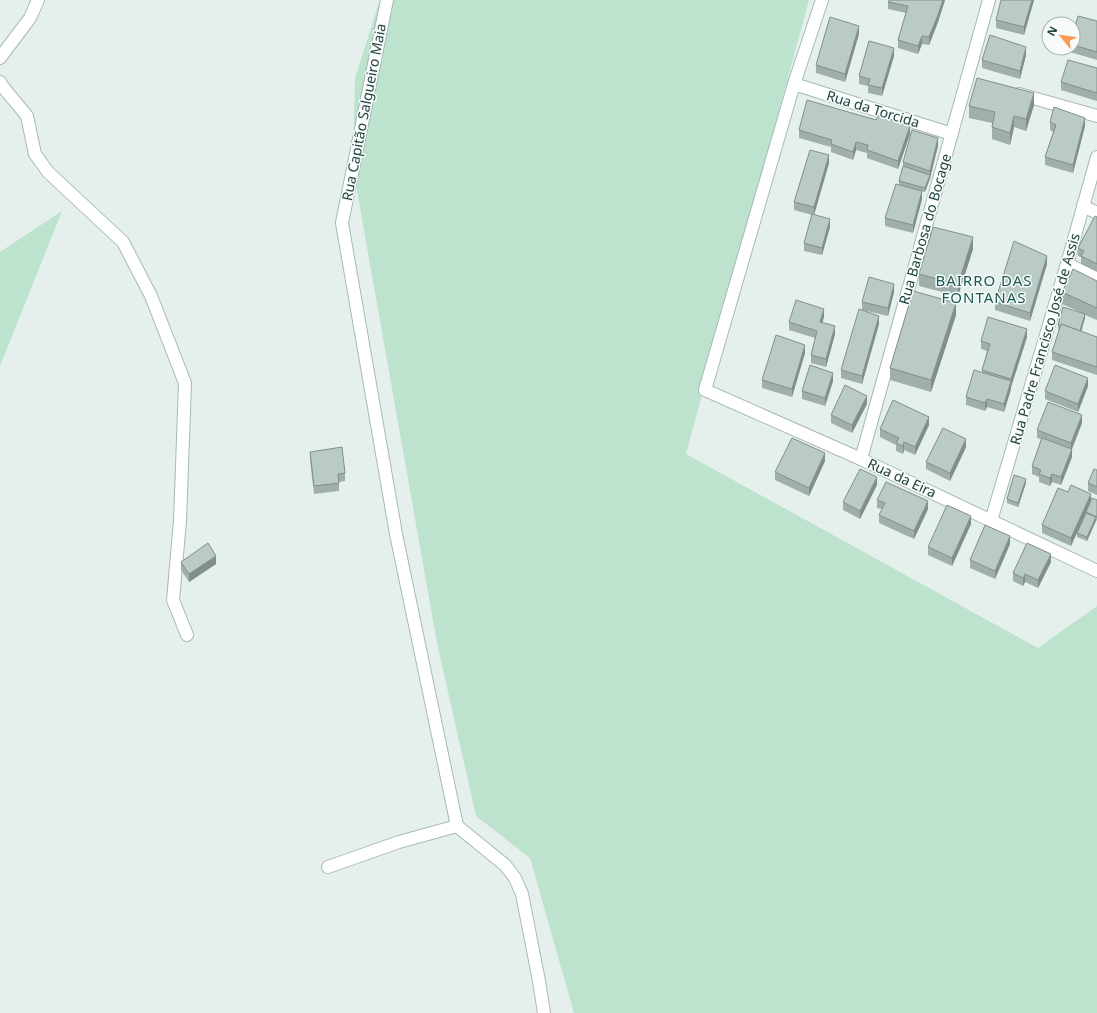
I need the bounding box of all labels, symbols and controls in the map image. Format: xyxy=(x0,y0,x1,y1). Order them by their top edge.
north arrow xyxy=(1041,16,1081,56)
street label: Rua Capitão Salgueiro Maia xyxy=(337,22,390,202)
text: N xyxy=(1043,23,1061,38)
street label: Rua da Torcida xyxy=(824,85,922,132)
street label: Rua Barbosa do Bocage xyxy=(894,151,955,307)
street label: Rua Padre Francisco José de Assis xyxy=(1005,231,1084,447)
district label: BAIRRO DAS FONTANAS xyxy=(935,270,1033,307)
street label: Rua da Eira xyxy=(865,453,940,502)

